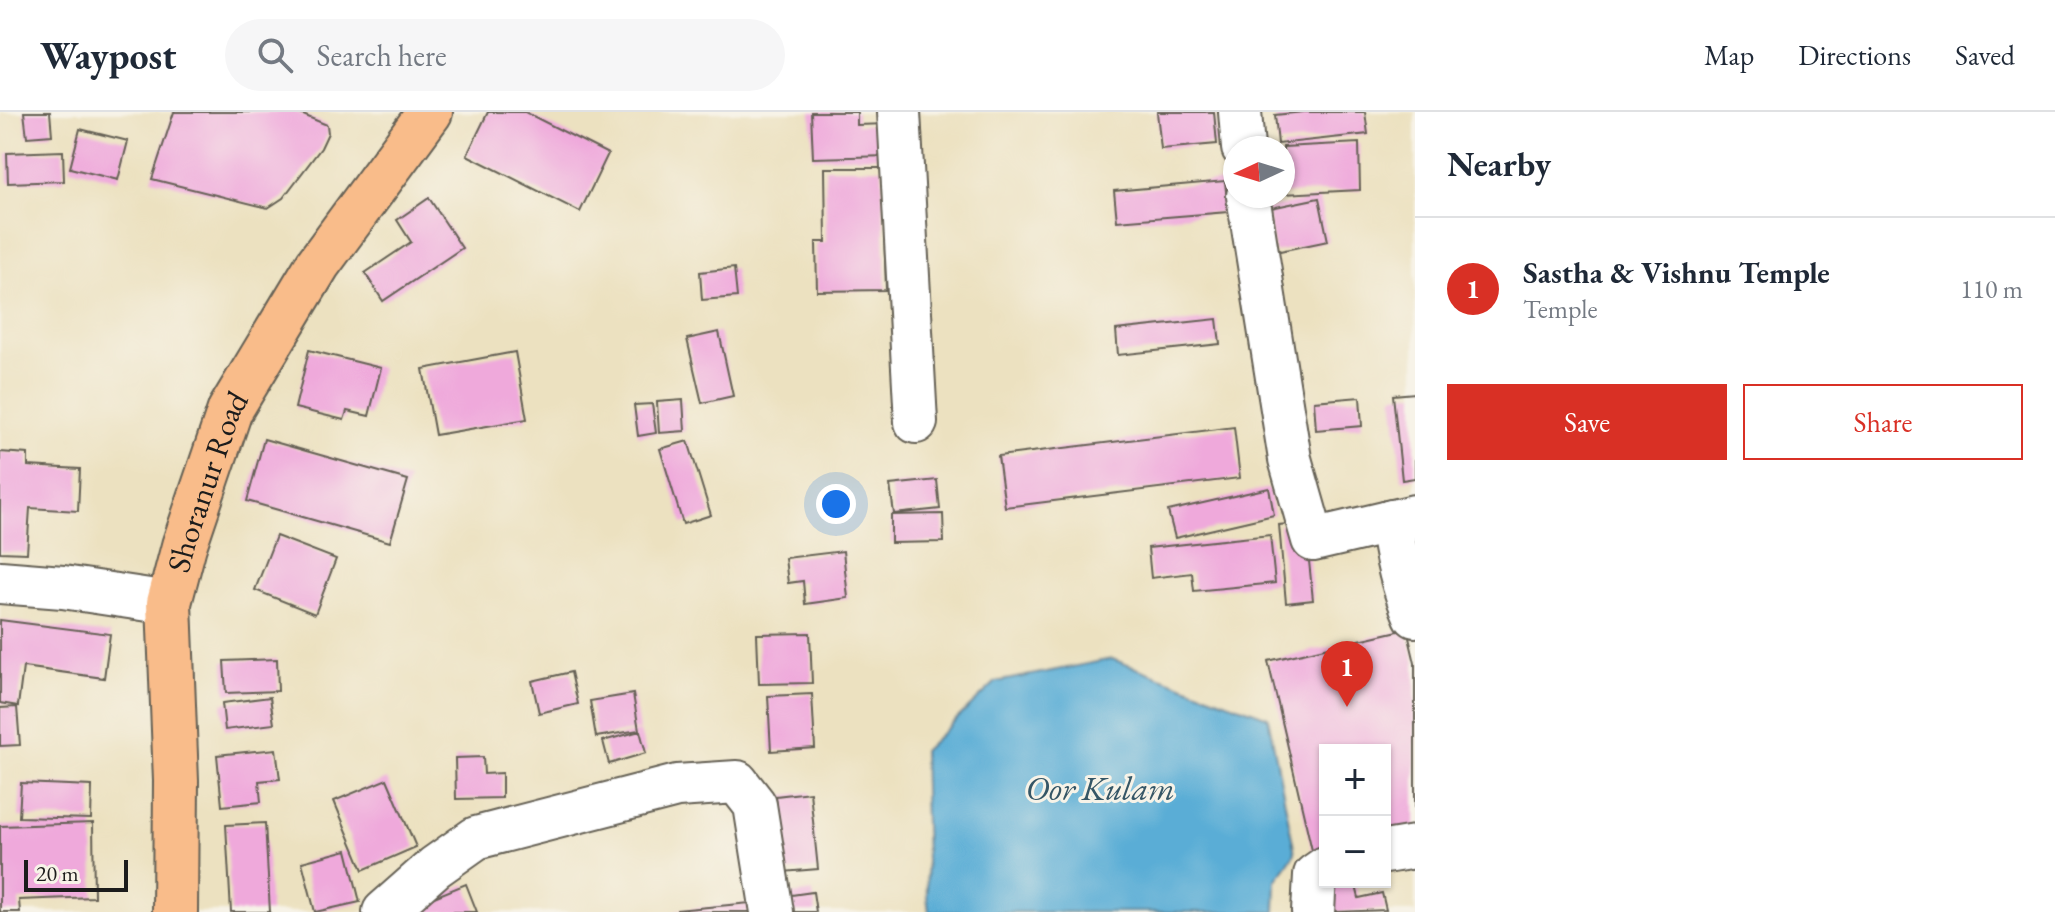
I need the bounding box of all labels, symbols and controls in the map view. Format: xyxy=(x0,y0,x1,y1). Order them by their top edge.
search box xyxy=(225,19,785,91)
text: Waypost xyxy=(40,31,177,80)
icon: search xyxy=(253,33,297,77)
text: Search here xyxy=(317,36,447,75)
text: Map xyxy=(1704,37,1754,73)
text: Directions xyxy=(1798,37,1911,73)
text: Saved xyxy=(1955,37,2015,73)
north arrow xyxy=(1223,136,1295,208)
text: Nearby xyxy=(1447,142,1551,186)
text: Sastha & Vishnu Temple xyxy=(1523,253,1830,292)
text: 1 xyxy=(1466,272,1480,306)
text: 110 m xyxy=(1960,272,2023,306)
text: Temple xyxy=(1523,292,1598,326)
street label: Shoranur Road xyxy=(157,383,258,577)
button: Save xyxy=(1447,384,1727,460)
button: Share xyxy=(1743,384,2023,460)
your location xyxy=(816,484,856,524)
pin: 1 xyxy=(1321,641,1373,707)
map controls xyxy=(1319,744,1391,888)
button: + xyxy=(1319,744,1391,816)
water label: Oor Kulam xyxy=(1026,766,1175,810)
button: − xyxy=(1319,816,1391,888)
scale bar xyxy=(24,856,128,892)
text: 20 m xyxy=(36,859,79,888)

